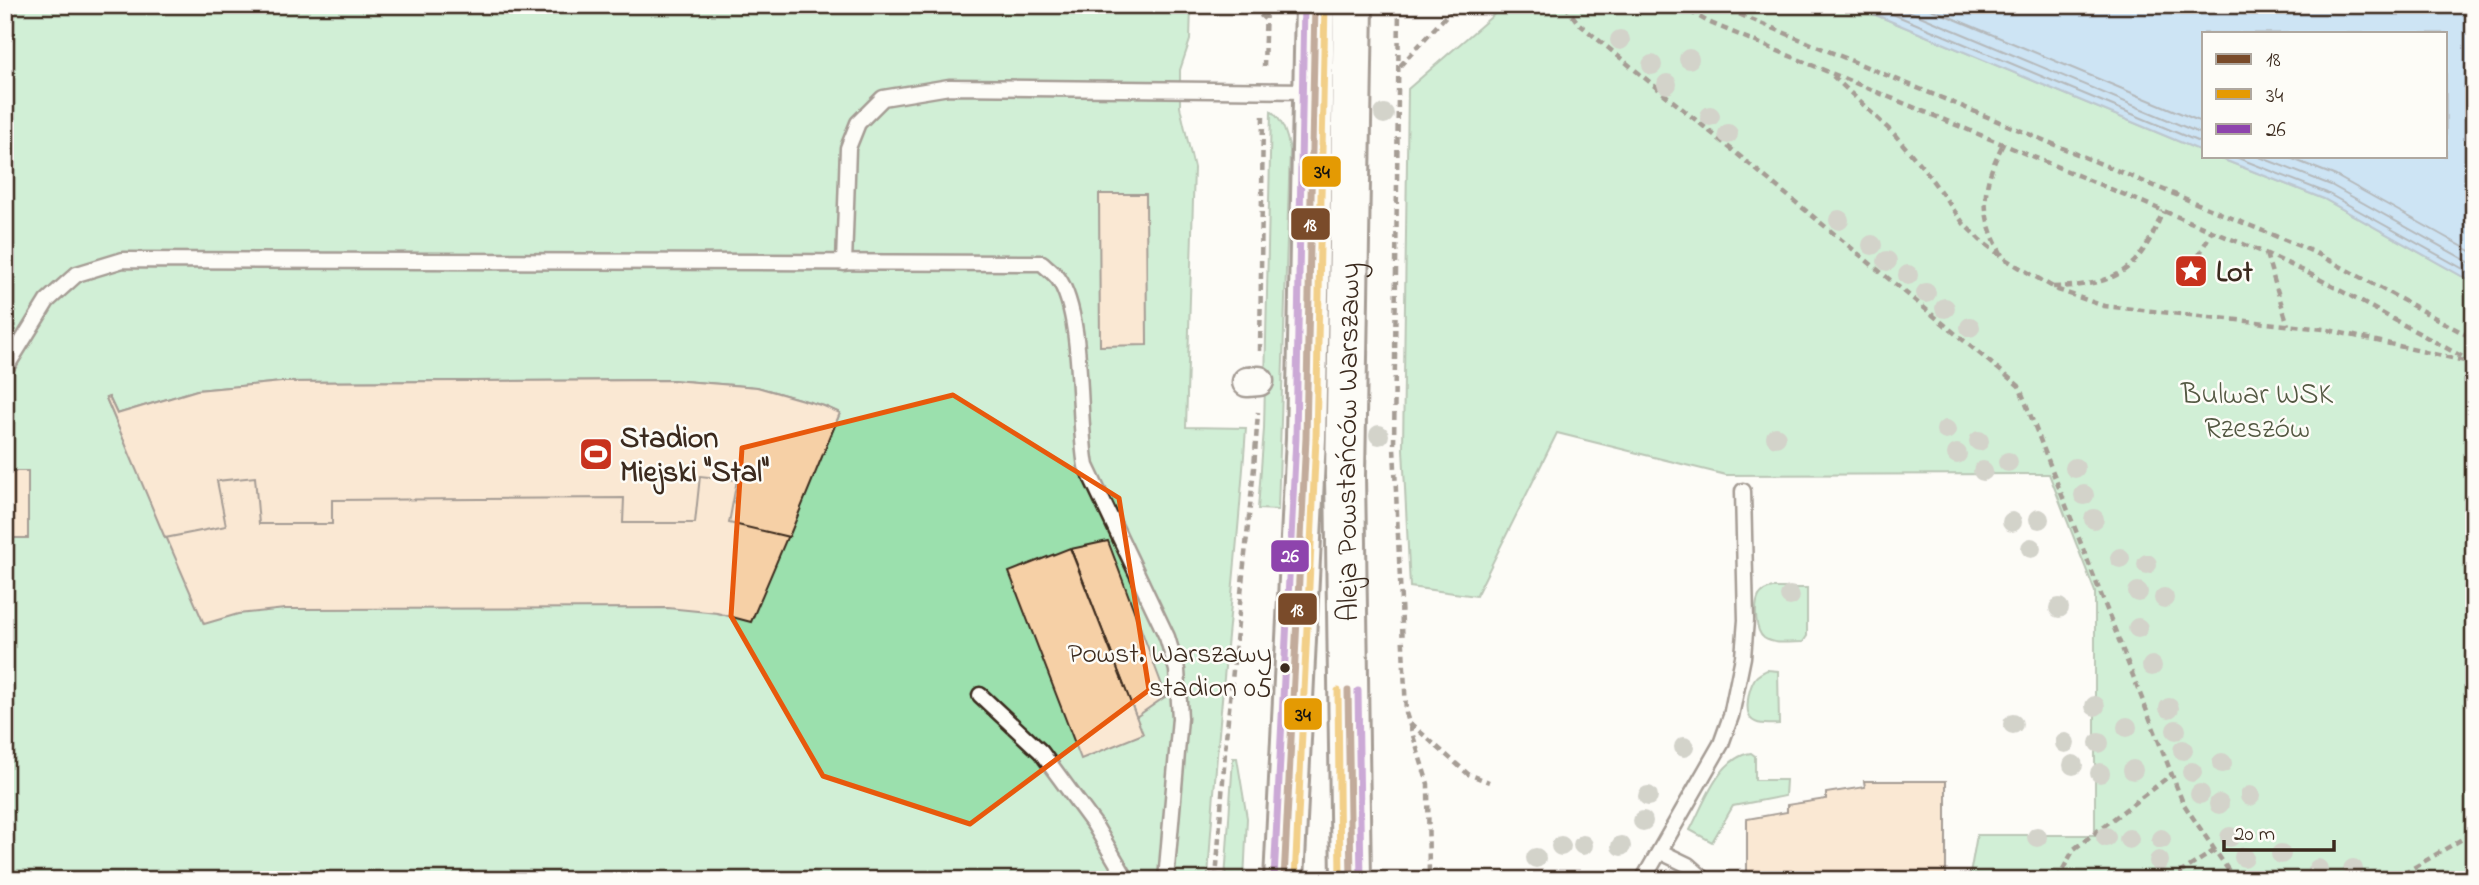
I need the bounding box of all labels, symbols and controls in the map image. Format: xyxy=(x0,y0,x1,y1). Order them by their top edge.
legend xyxy=(2202,32,2448,158)
text: 18 xyxy=(2266,46,2281,76)
text: 34 xyxy=(2266,82,2284,112)
text: 26 xyxy=(2266,116,2286,146)
line badge: 34 xyxy=(1301,155,1342,188)
text: 34 xyxy=(1313,160,1330,187)
line badge: 18 xyxy=(1290,207,1331,241)
text: 18 xyxy=(1303,213,1317,240)
place icon: Lot xyxy=(2172,252,2210,290)
place label: Lot xyxy=(2216,252,2254,296)
street label: Aleja Powstańców Warszawy xyxy=(1326,262,1374,622)
park label: Bulwar WSK Rzeszów xyxy=(2180,374,2333,452)
place label: Stadion Miejski "Stal" xyxy=(620,418,769,496)
sports icon: Stadion Miejski "Stal" xyxy=(577,435,615,473)
line badge: 26 xyxy=(1270,539,1310,573)
text: 26 xyxy=(1280,544,1300,571)
line badge: 18 xyxy=(1277,592,1318,626)
text: 18 xyxy=(1290,598,1304,625)
place label: Powst. Warszawy stadion 05 xyxy=(1068,635,1272,710)
marker: Powst. Warszawy stadion 05 xyxy=(1278,661,1292,675)
line badge: 34 xyxy=(1283,697,1323,731)
text: 34 xyxy=(1294,703,1311,730)
scale bar xyxy=(2224,808,2334,852)
text: 20 m xyxy=(2234,820,2275,850)

